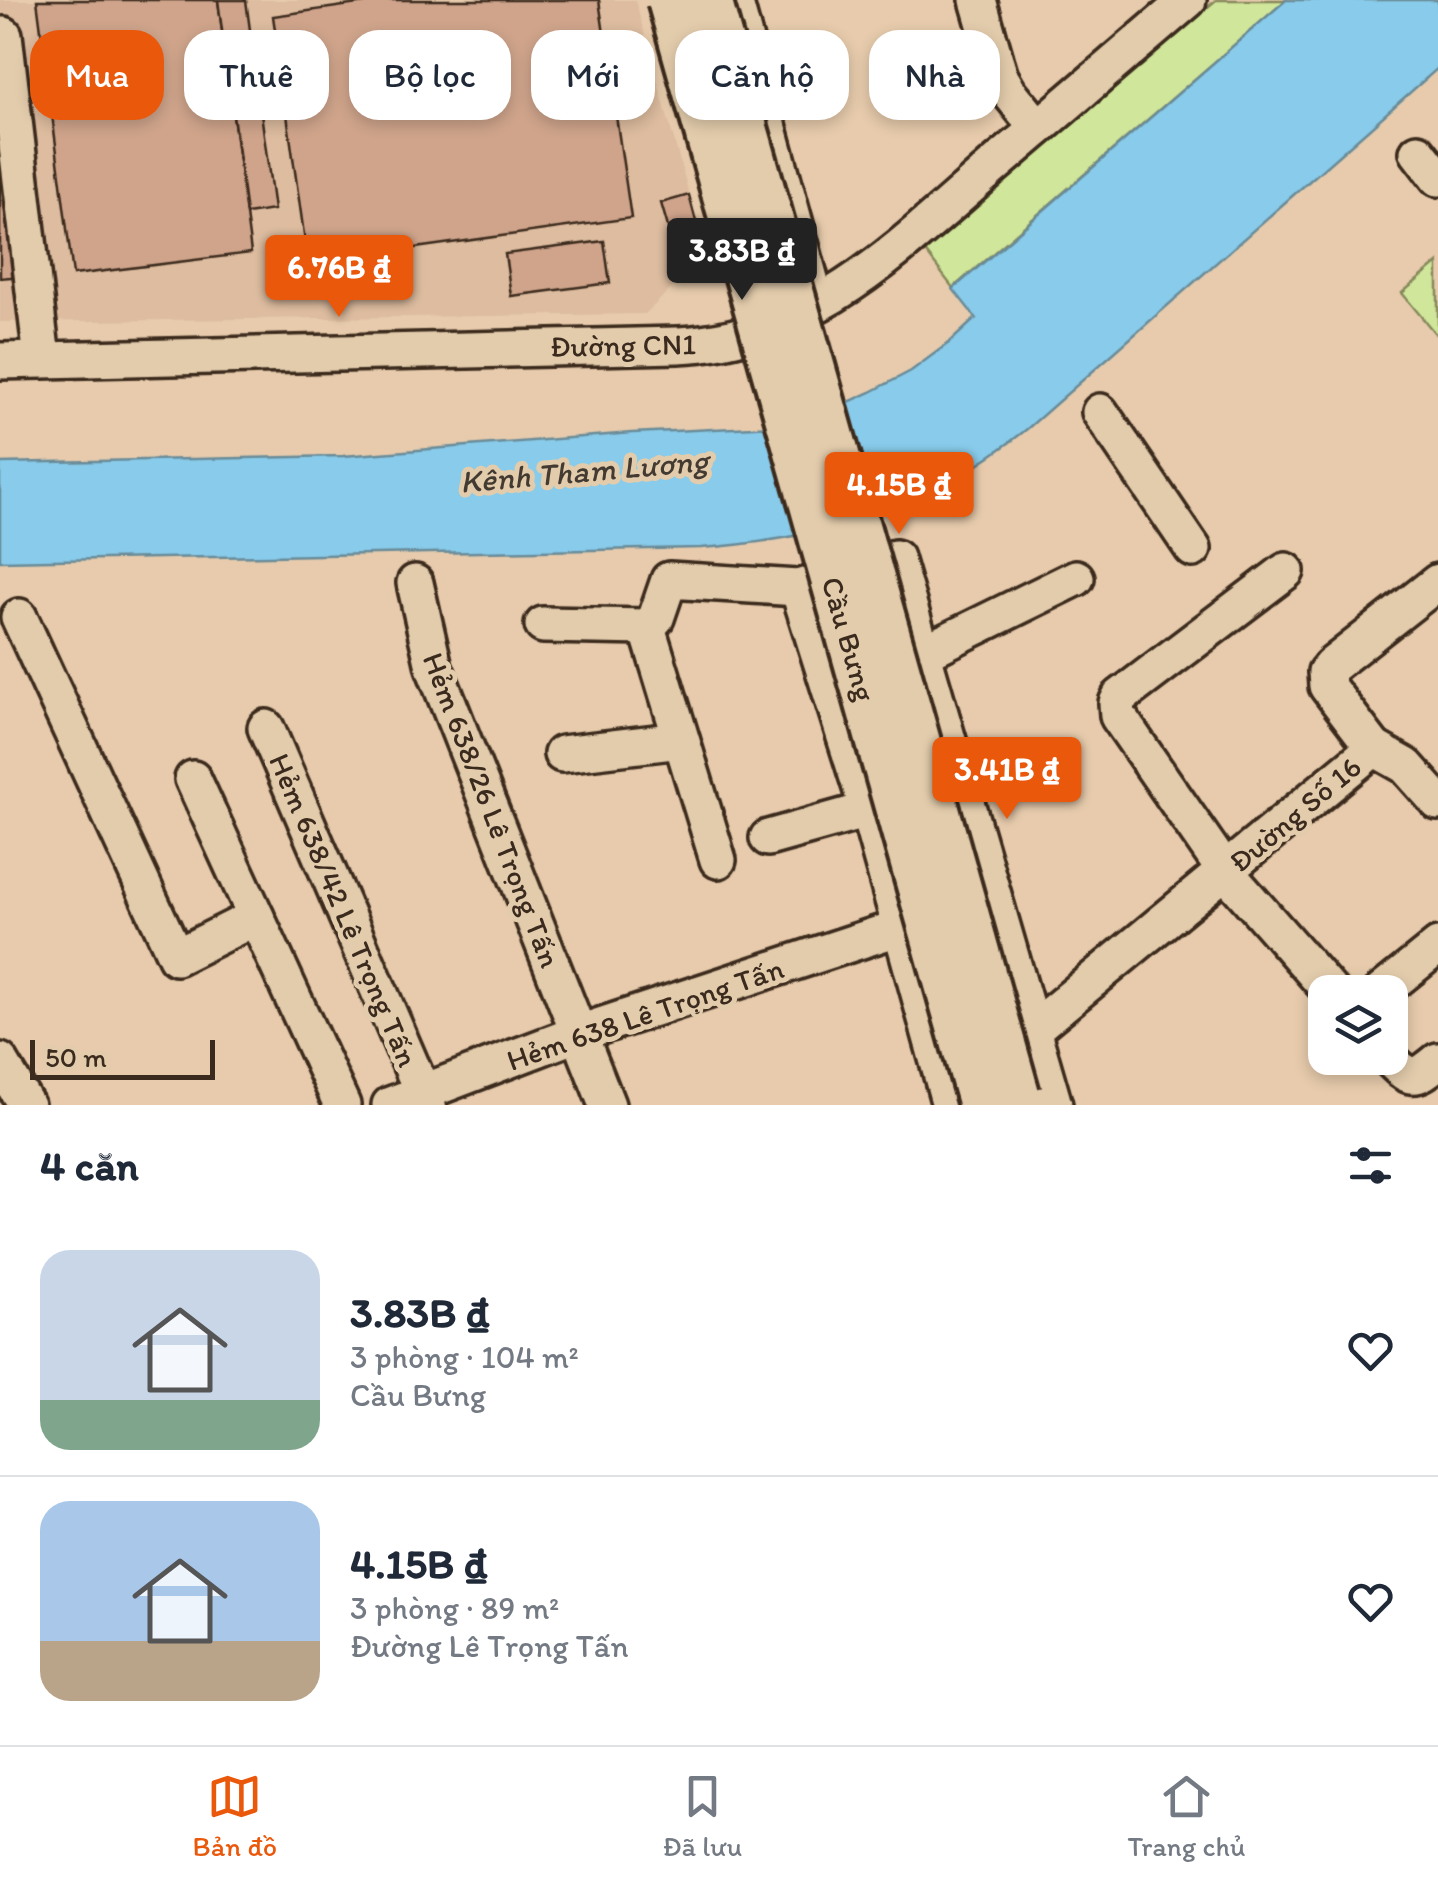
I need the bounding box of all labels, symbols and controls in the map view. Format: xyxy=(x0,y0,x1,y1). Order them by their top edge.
chip: Mua xyxy=(30,30,164,120)
chip: Thuê xyxy=(184,30,329,120)
chip: Bộ lọc xyxy=(349,30,511,120)
chip: Mới xyxy=(531,30,655,120)
chip: Căn hộ xyxy=(675,30,849,120)
chip: Nhà xyxy=(869,30,1000,120)
pin: 3.83B ₫ xyxy=(650,218,834,303)
text: 3.83B ₫ xyxy=(689,231,795,269)
pin: 6.76B ₫ xyxy=(247,235,431,320)
text: 6.76B ₫ xyxy=(287,248,391,286)
street label: Đường CN1 xyxy=(550,325,696,365)
water label: Kênh Tham Lương xyxy=(458,441,713,501)
pin: 4.15B ₫ xyxy=(807,452,991,537)
text: 4.15B ₫ xyxy=(847,465,951,503)
street label: Cầu Bưng xyxy=(814,573,885,706)
street label: Hẻm 638/26 Lê Trọng Tấn xyxy=(415,647,569,973)
pin: 3.41B ₫ xyxy=(915,737,1099,822)
street label: Hẻm 638/42 Lê Trọng Tấn xyxy=(261,748,427,1072)
street label: Đường Số 16 xyxy=(1221,748,1369,880)
text: 3.41B ₫ xyxy=(954,750,1060,788)
street label: Hẻm 638 Lê Trọng Tấn xyxy=(502,949,788,1079)
map controls xyxy=(1308,975,1408,1075)
button: layers xyxy=(1308,975,1408,1075)
scale bar xyxy=(30,1035,215,1080)
text: 50 m xyxy=(45,1040,107,1074)
icon: filters xyxy=(1343,1138,1398,1193)
text: 4 căn xyxy=(40,1140,139,1191)
text: 3.83B ₫ xyxy=(350,1287,489,1338)
icon: home xyxy=(120,1290,240,1410)
icon: heart xyxy=(1343,1323,1398,1378)
text: 3 phòng · 104 m² xyxy=(350,1338,579,1376)
text: Cầu Bưng xyxy=(350,1376,486,1414)
text: 4.15B ₫ xyxy=(350,1538,487,1589)
icon: home xyxy=(120,1541,240,1661)
icon: heart xyxy=(1343,1574,1398,1629)
text: 3 phòng · 89 m² xyxy=(350,1589,559,1627)
text: Đường Lê Trọng Tấn xyxy=(350,1627,629,1665)
tab: Bản đồ xyxy=(193,1769,277,1863)
tab: Đã lưu xyxy=(662,1769,742,1863)
tab: Trang chủ xyxy=(1127,1769,1245,1863)

